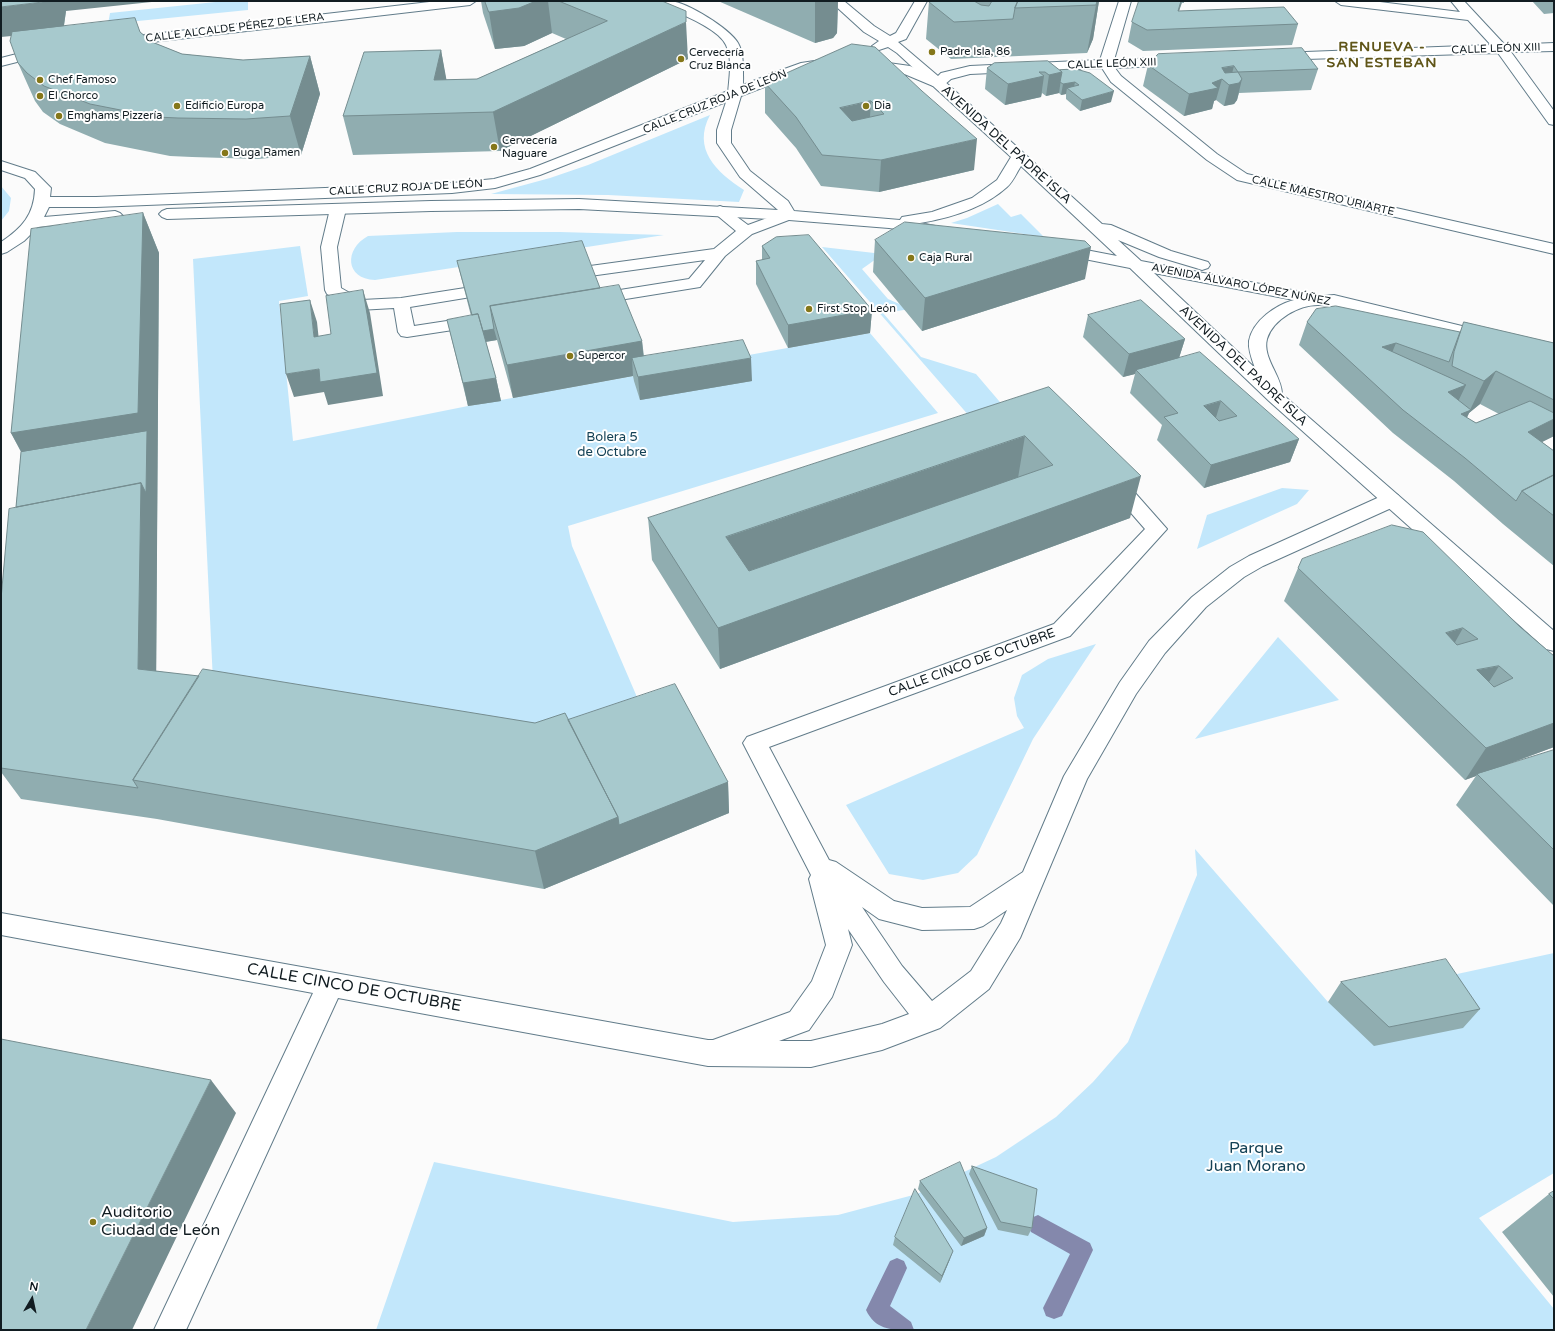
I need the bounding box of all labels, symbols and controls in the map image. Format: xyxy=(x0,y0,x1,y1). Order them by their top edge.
street label: CALLE ALCALDE PÉREZ DE LERA xyxy=(145,10,325,46)
district label: RENUEVA - SAN ESTEBAN xyxy=(1327,39,1437,72)
street label: CALLE LEÓN XIII xyxy=(1451,41,1541,57)
place label: Padre Isla, 86 xyxy=(940,45,1010,59)
place label: Cervecería Cruz Blanca xyxy=(689,46,751,72)
marker: Padre Isla, 86 xyxy=(927,47,937,57)
marker: Cervecería Cruz Blanca xyxy=(676,54,686,64)
street label: CALLE LEÓN XIII xyxy=(1067,56,1157,72)
street label: CALLE CRUZ ROJA DE LEÓN xyxy=(641,67,789,137)
place label: Chef Famoso xyxy=(48,73,116,87)
marker: Chef Famoso xyxy=(35,75,45,85)
street label: AVENIDA DEL PADRE ISLA xyxy=(938,83,1074,207)
place label: El Chorco xyxy=(48,89,98,103)
marker: El Chorco xyxy=(35,91,45,101)
place label: Edificio Europa xyxy=(185,99,264,113)
place label: Dia xyxy=(874,99,891,113)
marker: Edificio Europa xyxy=(172,101,182,111)
marker: Dia xyxy=(861,101,871,111)
place label: Emghams Pizzería xyxy=(67,109,162,123)
marker: Emghams Pizzería xyxy=(54,111,64,121)
place label: Cervecería Naguare xyxy=(502,134,557,160)
marker: Cervecería Naguare xyxy=(489,142,499,152)
place label: Buga Ramen xyxy=(233,146,300,160)
marker: Buga Ramen xyxy=(220,148,230,158)
street label: CALLE MAESTRO URIARTE xyxy=(1250,173,1396,219)
street label: CALLE CRUZ ROJA DE LEÓN xyxy=(329,177,483,199)
place label: Caja Rural xyxy=(919,251,972,265)
marker: Caja Rural xyxy=(906,253,916,263)
street label: AVENIDA ÁLVARO LÓPEZ NÚÑEZ xyxy=(1150,261,1332,309)
place label: First Stop León xyxy=(817,302,896,316)
street label: AVENIDA DEL PADRE ISLA xyxy=(1176,303,1310,429)
marker: First Stop León xyxy=(804,304,814,314)
place label: Supercor xyxy=(578,349,625,363)
marker: Supercor xyxy=(565,351,575,361)
park label: Bolera 5 de Octubre xyxy=(577,430,647,461)
street label: CALLE CINCO DE OCTUBRE xyxy=(886,625,1058,701)
street label: CALLE CINCO DE OCTUBRE xyxy=(245,960,463,1016)
park label: Parque Juan Morano xyxy=(1206,1139,1306,1177)
place label: Auditorio Ciudad de León xyxy=(101,1203,220,1241)
marker: Auditorio Ciudad de León xyxy=(88,1217,98,1227)
north arrow xyxy=(12,1279,52,1319)
text: N xyxy=(29,1280,39,1294)

